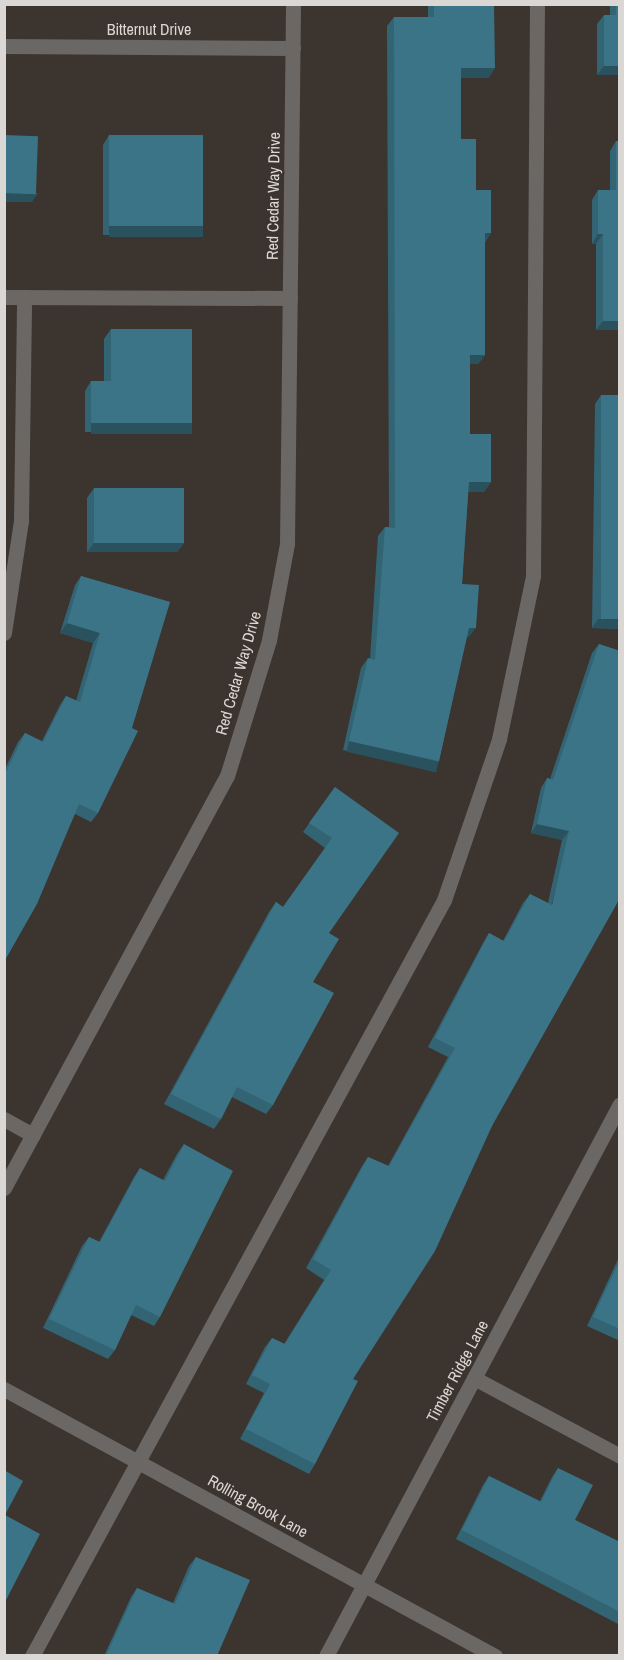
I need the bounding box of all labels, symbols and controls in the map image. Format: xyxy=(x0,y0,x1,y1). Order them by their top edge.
street label: Bitternut Drive xyxy=(107,19,191,39)
street label: Red Cedar Way Drive xyxy=(262,132,284,260)
street label: Red Cedar Way Drive xyxy=(211,609,265,737)
street label: Timber Ridge Lane xyxy=(422,1317,492,1425)
street label: Rolling Brook Lane xyxy=(205,1471,311,1541)

